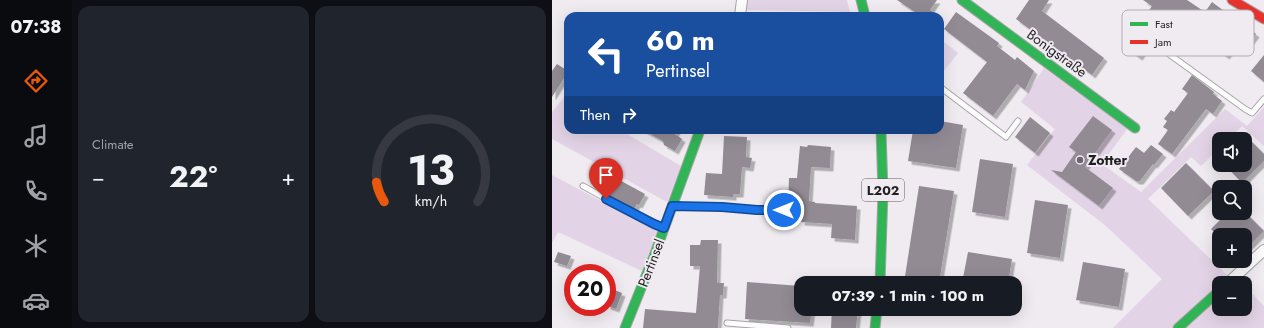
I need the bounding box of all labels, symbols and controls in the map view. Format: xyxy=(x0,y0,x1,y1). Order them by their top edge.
legend xyxy=(1122,10,1254,56)
text: 07:38 xyxy=(10,14,62,40)
text: Fast xyxy=(1155,16,1173,32)
text: 60 m xyxy=(646,20,715,61)
street label: Bonigstraße xyxy=(1023,24,1091,82)
icon: left xyxy=(580,28,632,80)
text: Jam xyxy=(1153,34,1172,50)
text: Pertinsel xyxy=(646,58,710,84)
icon: directions xyxy=(22,67,50,95)
text: Then xyxy=(580,104,610,126)
icon: right xyxy=(618,104,640,126)
icon: music xyxy=(22,122,50,150)
map controls xyxy=(1212,132,1252,316)
button: sound xyxy=(1212,132,1252,172)
text: Climate xyxy=(92,135,133,154)
text: 13 xyxy=(407,140,454,201)
place label: Zotter xyxy=(1088,150,1127,170)
text: 22° xyxy=(169,155,217,198)
marker: Zotter xyxy=(1075,155,1085,165)
pin xyxy=(589,158,623,199)
text: − xyxy=(92,161,105,193)
text: + xyxy=(281,161,295,193)
icon: arrive xyxy=(595,164,617,186)
icon: phone xyxy=(22,177,50,205)
road number: L202 xyxy=(862,179,904,201)
button: search xyxy=(1212,180,1252,220)
position arrow xyxy=(763,189,805,231)
text: km/h xyxy=(414,191,447,211)
button: + xyxy=(1212,228,1252,268)
icon: climate xyxy=(22,232,50,260)
street label: Pertinsel xyxy=(633,236,669,290)
speed limit sign: 20 xyxy=(564,264,616,316)
button: − xyxy=(1212,276,1252,316)
text: 07:39 · 1 min · 100 m xyxy=(832,285,984,307)
icon: car xyxy=(22,287,50,315)

